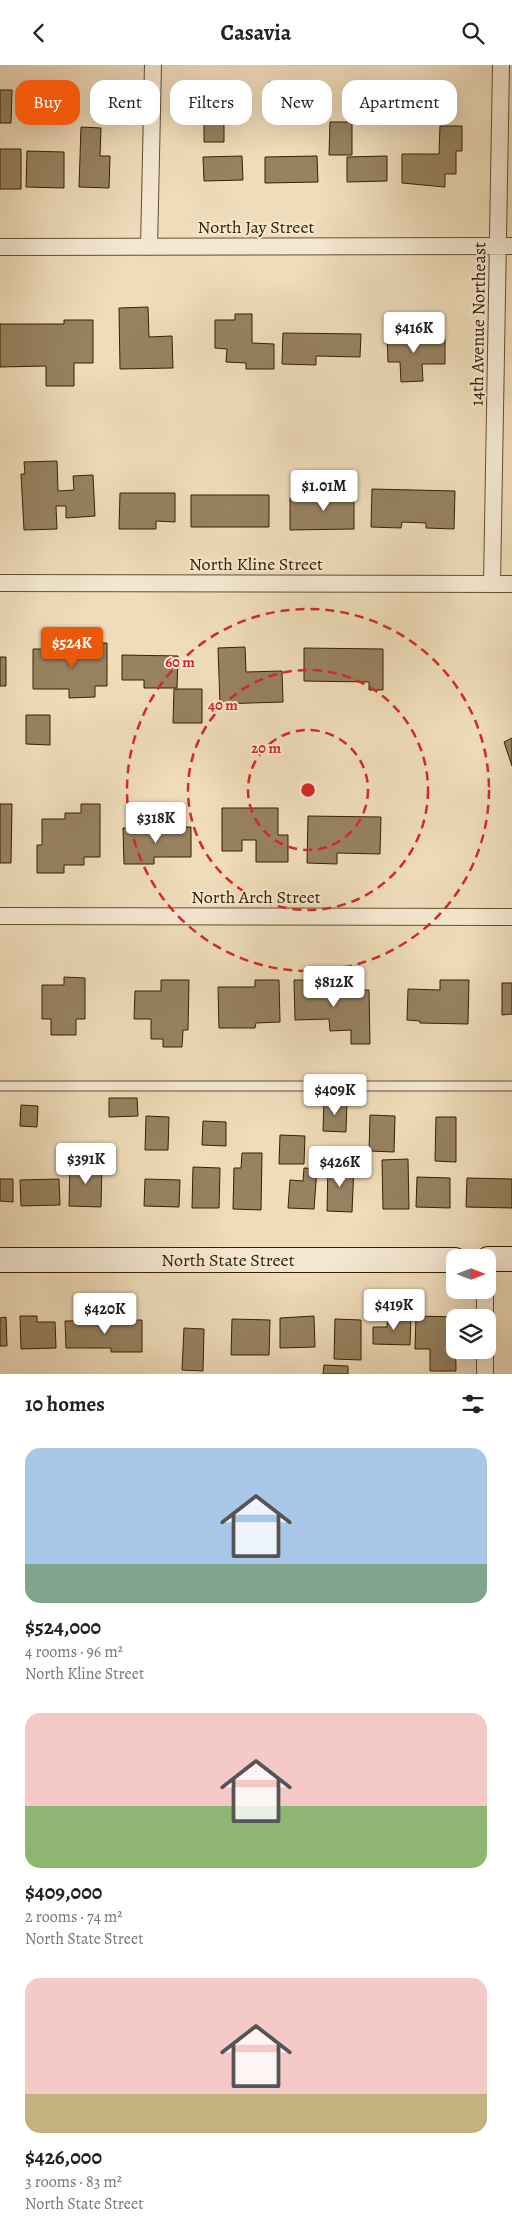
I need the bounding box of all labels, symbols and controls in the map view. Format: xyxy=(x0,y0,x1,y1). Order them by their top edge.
text: Casavia xyxy=(221,18,291,48)
icon: back xyxy=(25,19,53,47)
icon: search xyxy=(459,19,487,47)
chip: Buy xyxy=(15,80,80,125)
chip: Rent xyxy=(90,80,160,125)
chip: Filters xyxy=(170,80,252,125)
chip: New xyxy=(262,80,332,125)
chip: Apartment xyxy=(342,80,457,125)
street label: North Jay Street xyxy=(198,215,314,239)
street label: 14th Avenue Northeast xyxy=(465,242,491,406)
pin: $416K xyxy=(379,311,449,354)
text: $416K xyxy=(395,317,433,339)
pin: $1.01M xyxy=(283,469,365,512)
text: $1.01M xyxy=(302,475,346,497)
street label: North Kline Street xyxy=(189,552,323,576)
pin: $524K xyxy=(37,627,107,669)
text: $524K xyxy=(52,632,92,654)
text: 60 m xyxy=(165,652,195,672)
text: 40 m xyxy=(208,695,238,715)
text: 20 m xyxy=(251,738,281,758)
centre of rings xyxy=(299,781,317,799)
pin: $318K xyxy=(121,801,191,844)
text: $318K xyxy=(137,807,175,829)
street label: North Arch Street xyxy=(191,885,321,909)
pin: $812K xyxy=(299,965,369,1008)
text: $812K xyxy=(314,971,354,993)
pin: $409K xyxy=(300,1073,370,1116)
text: $409K xyxy=(315,1079,355,1101)
pin: $391K xyxy=(51,1143,121,1185)
pin: $426K xyxy=(305,1145,375,1188)
text: $391K xyxy=(67,1148,105,1170)
text: $426K xyxy=(320,1151,360,1173)
street label: North State Street xyxy=(161,1248,295,1272)
north arrow xyxy=(446,1249,496,1299)
map controls xyxy=(446,1249,496,1359)
pin: $419K xyxy=(359,1289,429,1331)
pin: $420K xyxy=(70,1293,140,1335)
text: $419K xyxy=(375,1294,413,1316)
text: $420K xyxy=(84,1298,126,1320)
button: layers xyxy=(446,1309,496,1359)
text: 10 homes xyxy=(25,1390,105,1418)
icon: filters xyxy=(459,1390,487,1418)
icon: home xyxy=(211,1481,301,1571)
text: $524,000 xyxy=(25,1613,101,1641)
text: 4 rooms · 96 m² xyxy=(25,1641,123,1663)
text: North Kline Street xyxy=(25,1663,144,1685)
icon: home xyxy=(211,1746,301,1836)
text: $409,000 xyxy=(25,1878,102,1906)
text: 2 rooms · 74 m² xyxy=(25,1906,123,1928)
text: North State Street xyxy=(25,1928,143,1950)
icon: home xyxy=(211,2011,301,2101)
text: $426,000 xyxy=(25,2143,102,2171)
text: 3 rooms · 83 m² xyxy=(25,2171,122,2193)
text: North State Street xyxy=(25,2193,143,2215)

